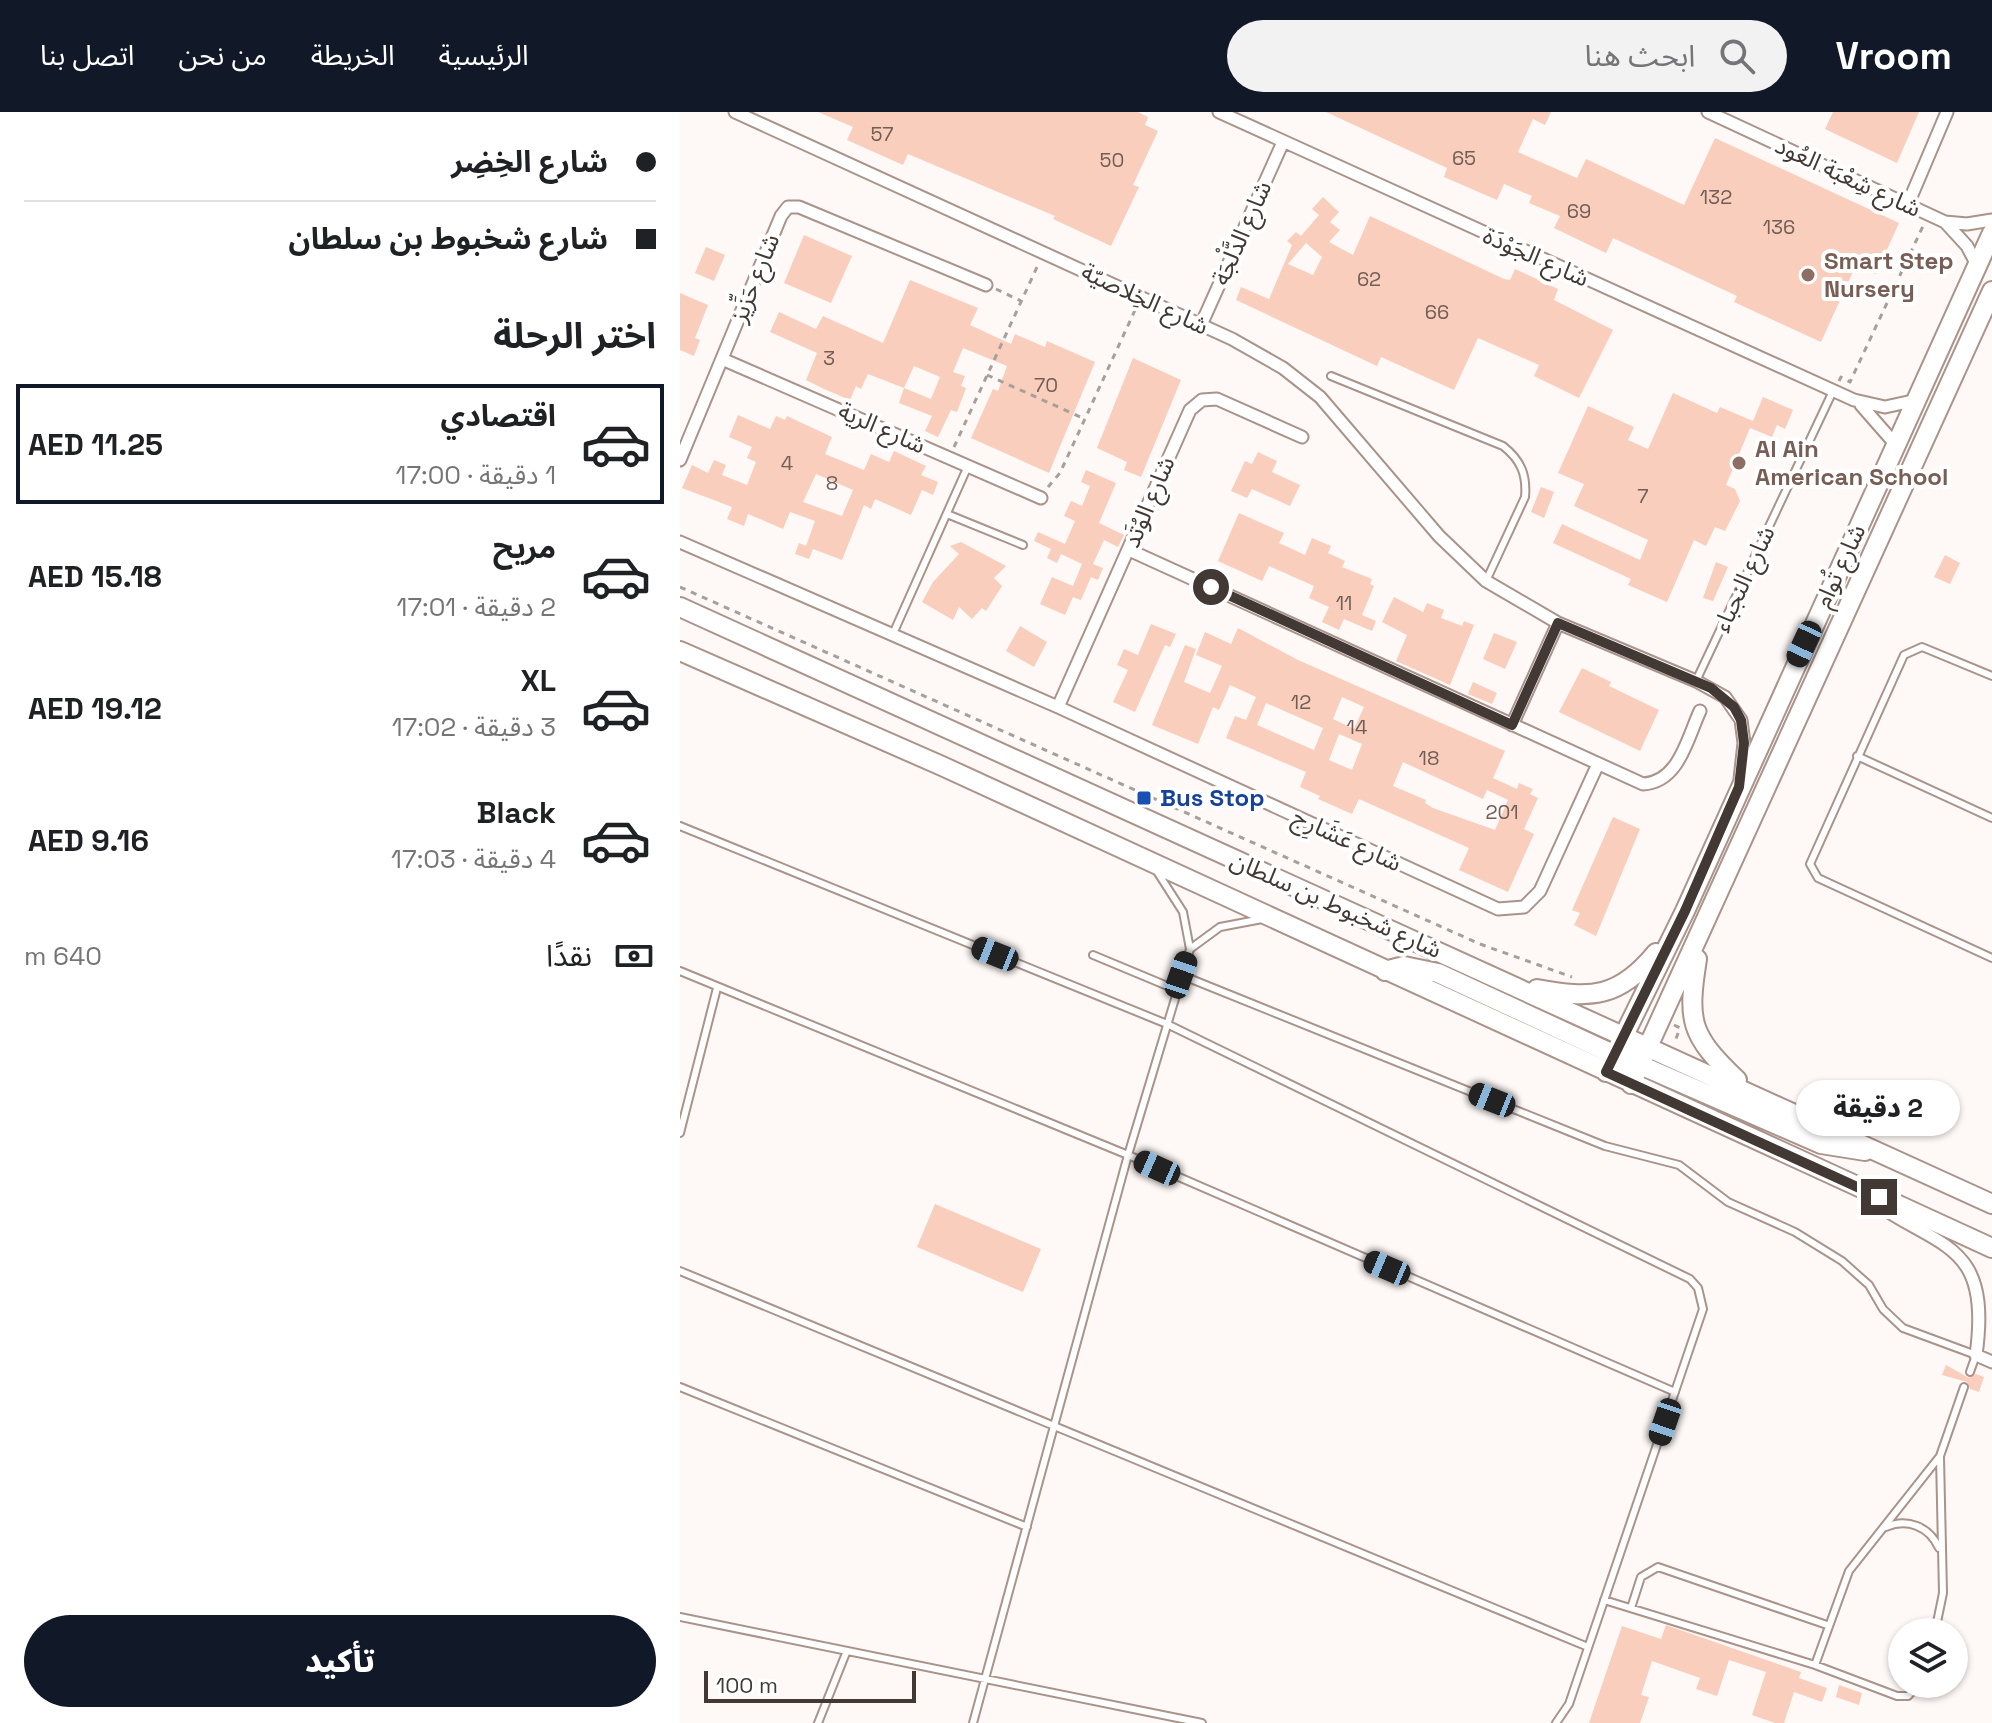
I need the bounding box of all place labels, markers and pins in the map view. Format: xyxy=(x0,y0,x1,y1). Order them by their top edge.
place label: Smart Step Nursery xyxy=(1824,245,1954,304)
marker: Smart Step Nursery xyxy=(1799,266,1817,284)
place label: Al Ain American School xyxy=(1755,433,1948,492)
marker: Al Ain American School xyxy=(1730,454,1748,472)
place label: Bus Stop xyxy=(1160,782,1264,813)
marker: Bus Stop xyxy=(1135,789,1153,807)

